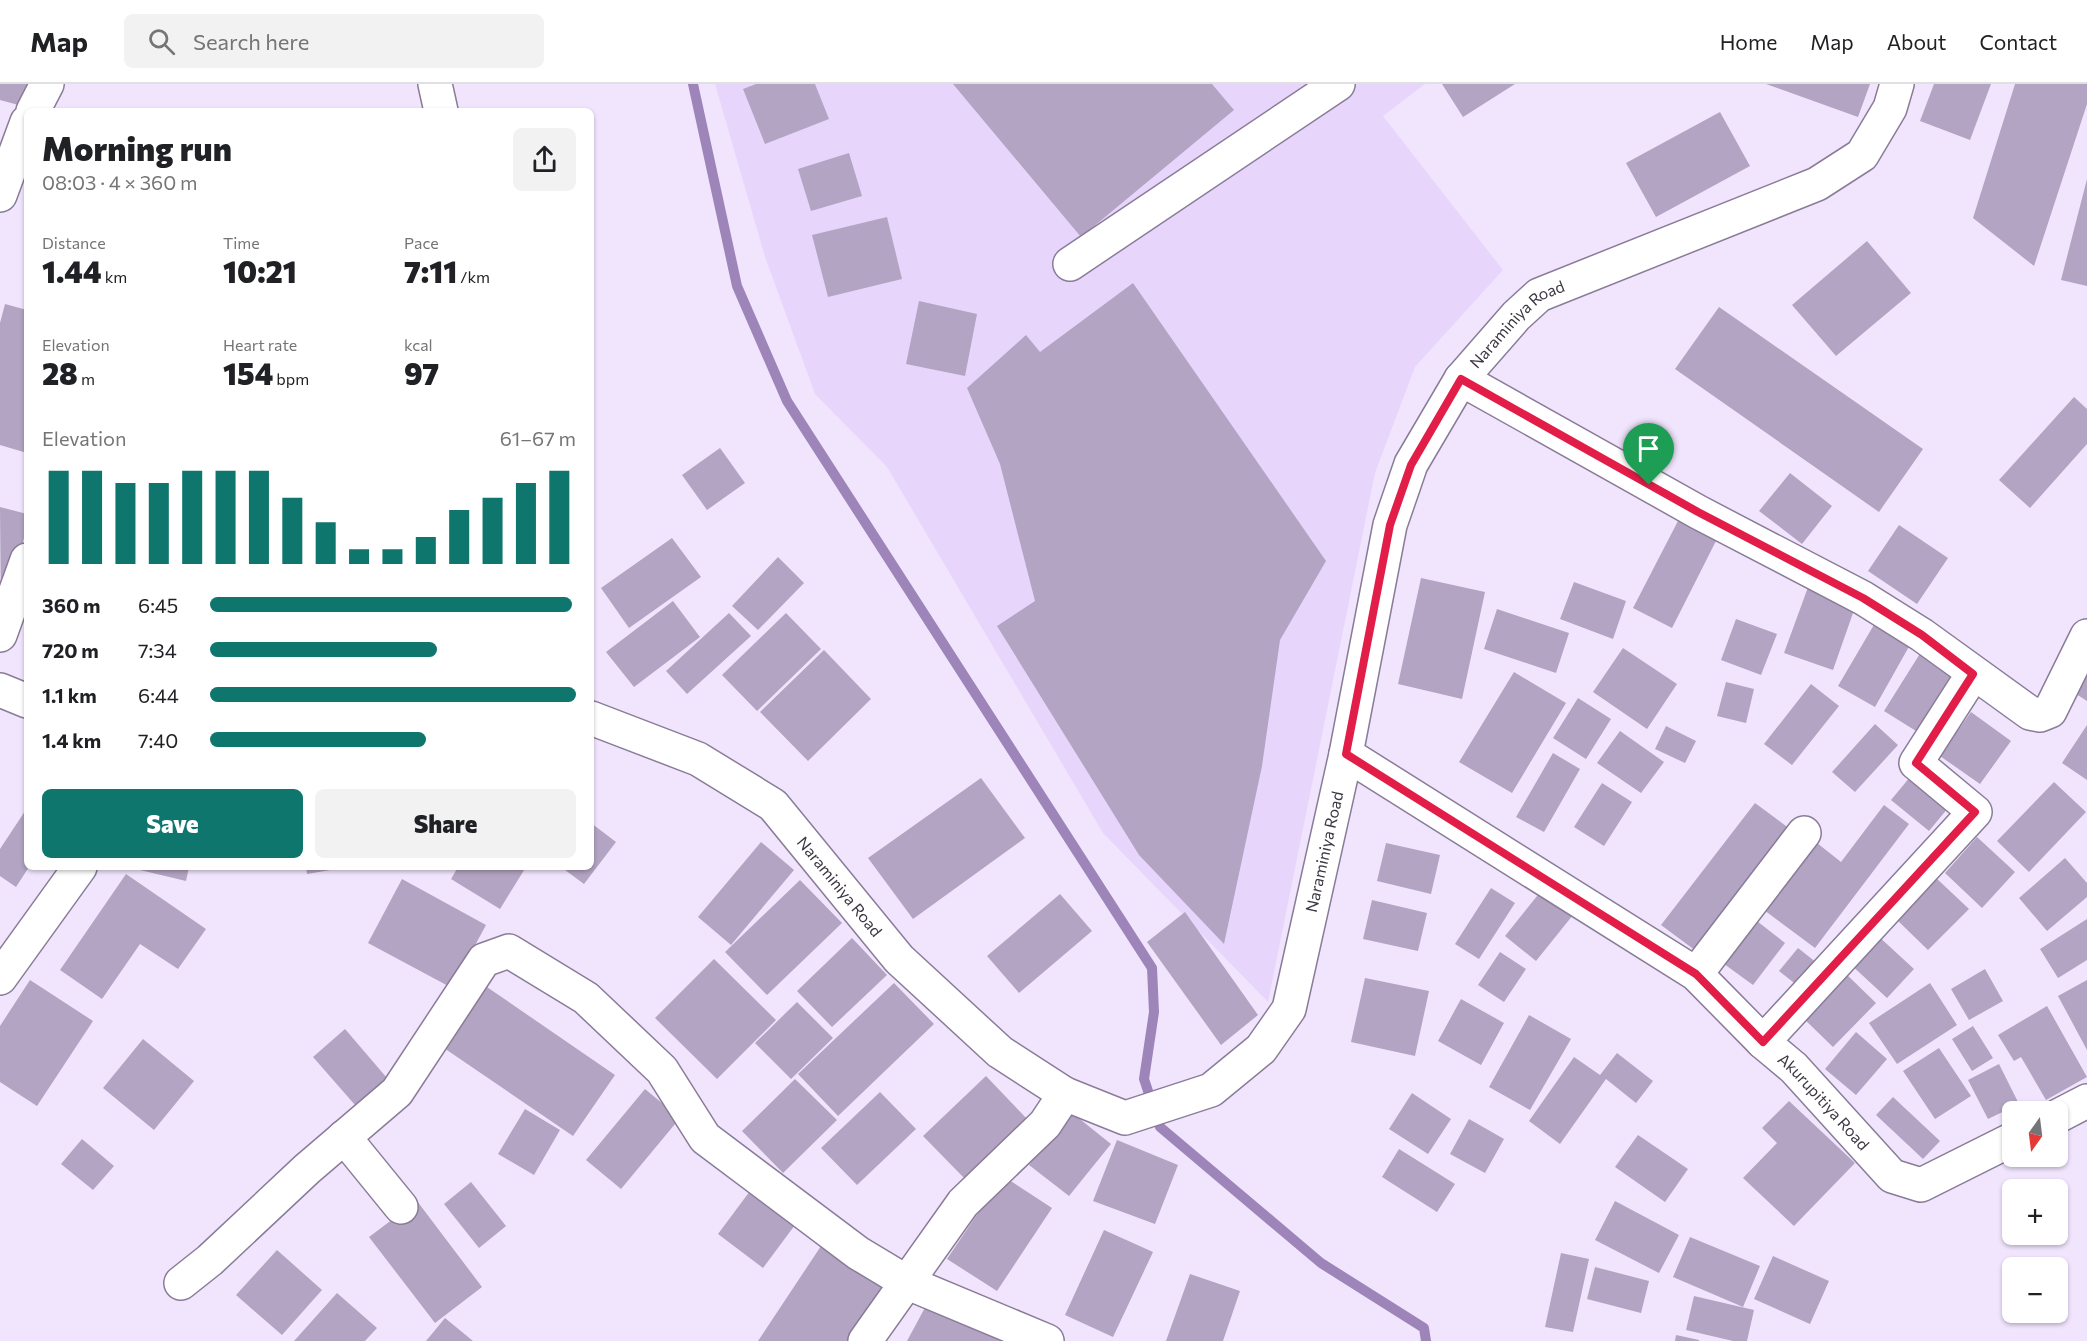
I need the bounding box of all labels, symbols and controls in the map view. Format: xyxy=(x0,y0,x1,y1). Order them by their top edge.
search box xyxy=(124,14,544,68)
text: Map xyxy=(30,24,88,58)
icon: search xyxy=(145,25,178,58)
text: Search here xyxy=(193,28,309,55)
text: Home xyxy=(1720,29,1777,54)
text: Map xyxy=(1810,29,1854,54)
text: About xyxy=(1887,29,1946,54)
text: Contact xyxy=(1979,29,2057,54)
text: Morning run xyxy=(42,127,232,168)
button: share xyxy=(513,128,576,191)
text: 08:03 · 4 × 360 m xyxy=(42,170,198,194)
text: Distance xyxy=(42,233,106,252)
text: Time xyxy=(223,233,260,252)
text: Pace xyxy=(404,233,439,252)
text: 1.44 xyxy=(42,252,102,289)
text: 10:21 xyxy=(223,252,297,289)
text: 7:11 xyxy=(404,252,457,289)
text: km xyxy=(102,267,127,286)
text: /km xyxy=(457,267,490,286)
street label: Naraminiya Road xyxy=(1465,276,1567,371)
text: Elevation xyxy=(42,335,110,354)
text: Heart rate xyxy=(223,335,297,354)
text: kcal xyxy=(404,335,433,354)
text: 28 xyxy=(42,354,78,391)
text: 154 xyxy=(223,354,273,391)
text: 97 xyxy=(404,354,439,391)
text: m xyxy=(78,369,95,388)
text: bpm xyxy=(273,369,309,388)
pin xyxy=(1623,423,1674,485)
text: Elevation xyxy=(42,426,127,450)
text: 61–67 m xyxy=(500,426,576,450)
icon: arrive xyxy=(1632,432,1665,465)
text: 360 m xyxy=(42,593,101,617)
text: 6:45 xyxy=(138,593,178,617)
text: 720 m xyxy=(42,638,99,662)
text: 7:34 xyxy=(138,638,177,662)
text: 1.1 km xyxy=(42,683,97,707)
text: 6:44 xyxy=(138,683,179,707)
text: 1.4 km xyxy=(42,728,101,752)
text: 7:40 xyxy=(138,728,178,752)
button: Save xyxy=(42,789,303,858)
button: Share xyxy=(315,789,576,858)
street label: Naraminiya Road xyxy=(1301,789,1346,914)
street label: Naraminiya Road xyxy=(794,833,887,940)
street label: Akurupitiya Road xyxy=(1774,1049,1874,1154)
north arrow xyxy=(2002,1101,2068,1167)
map controls xyxy=(2002,1101,2068,1323)
button: + xyxy=(2002,1179,2068,1245)
button: − xyxy=(2002,1257,2068,1323)

